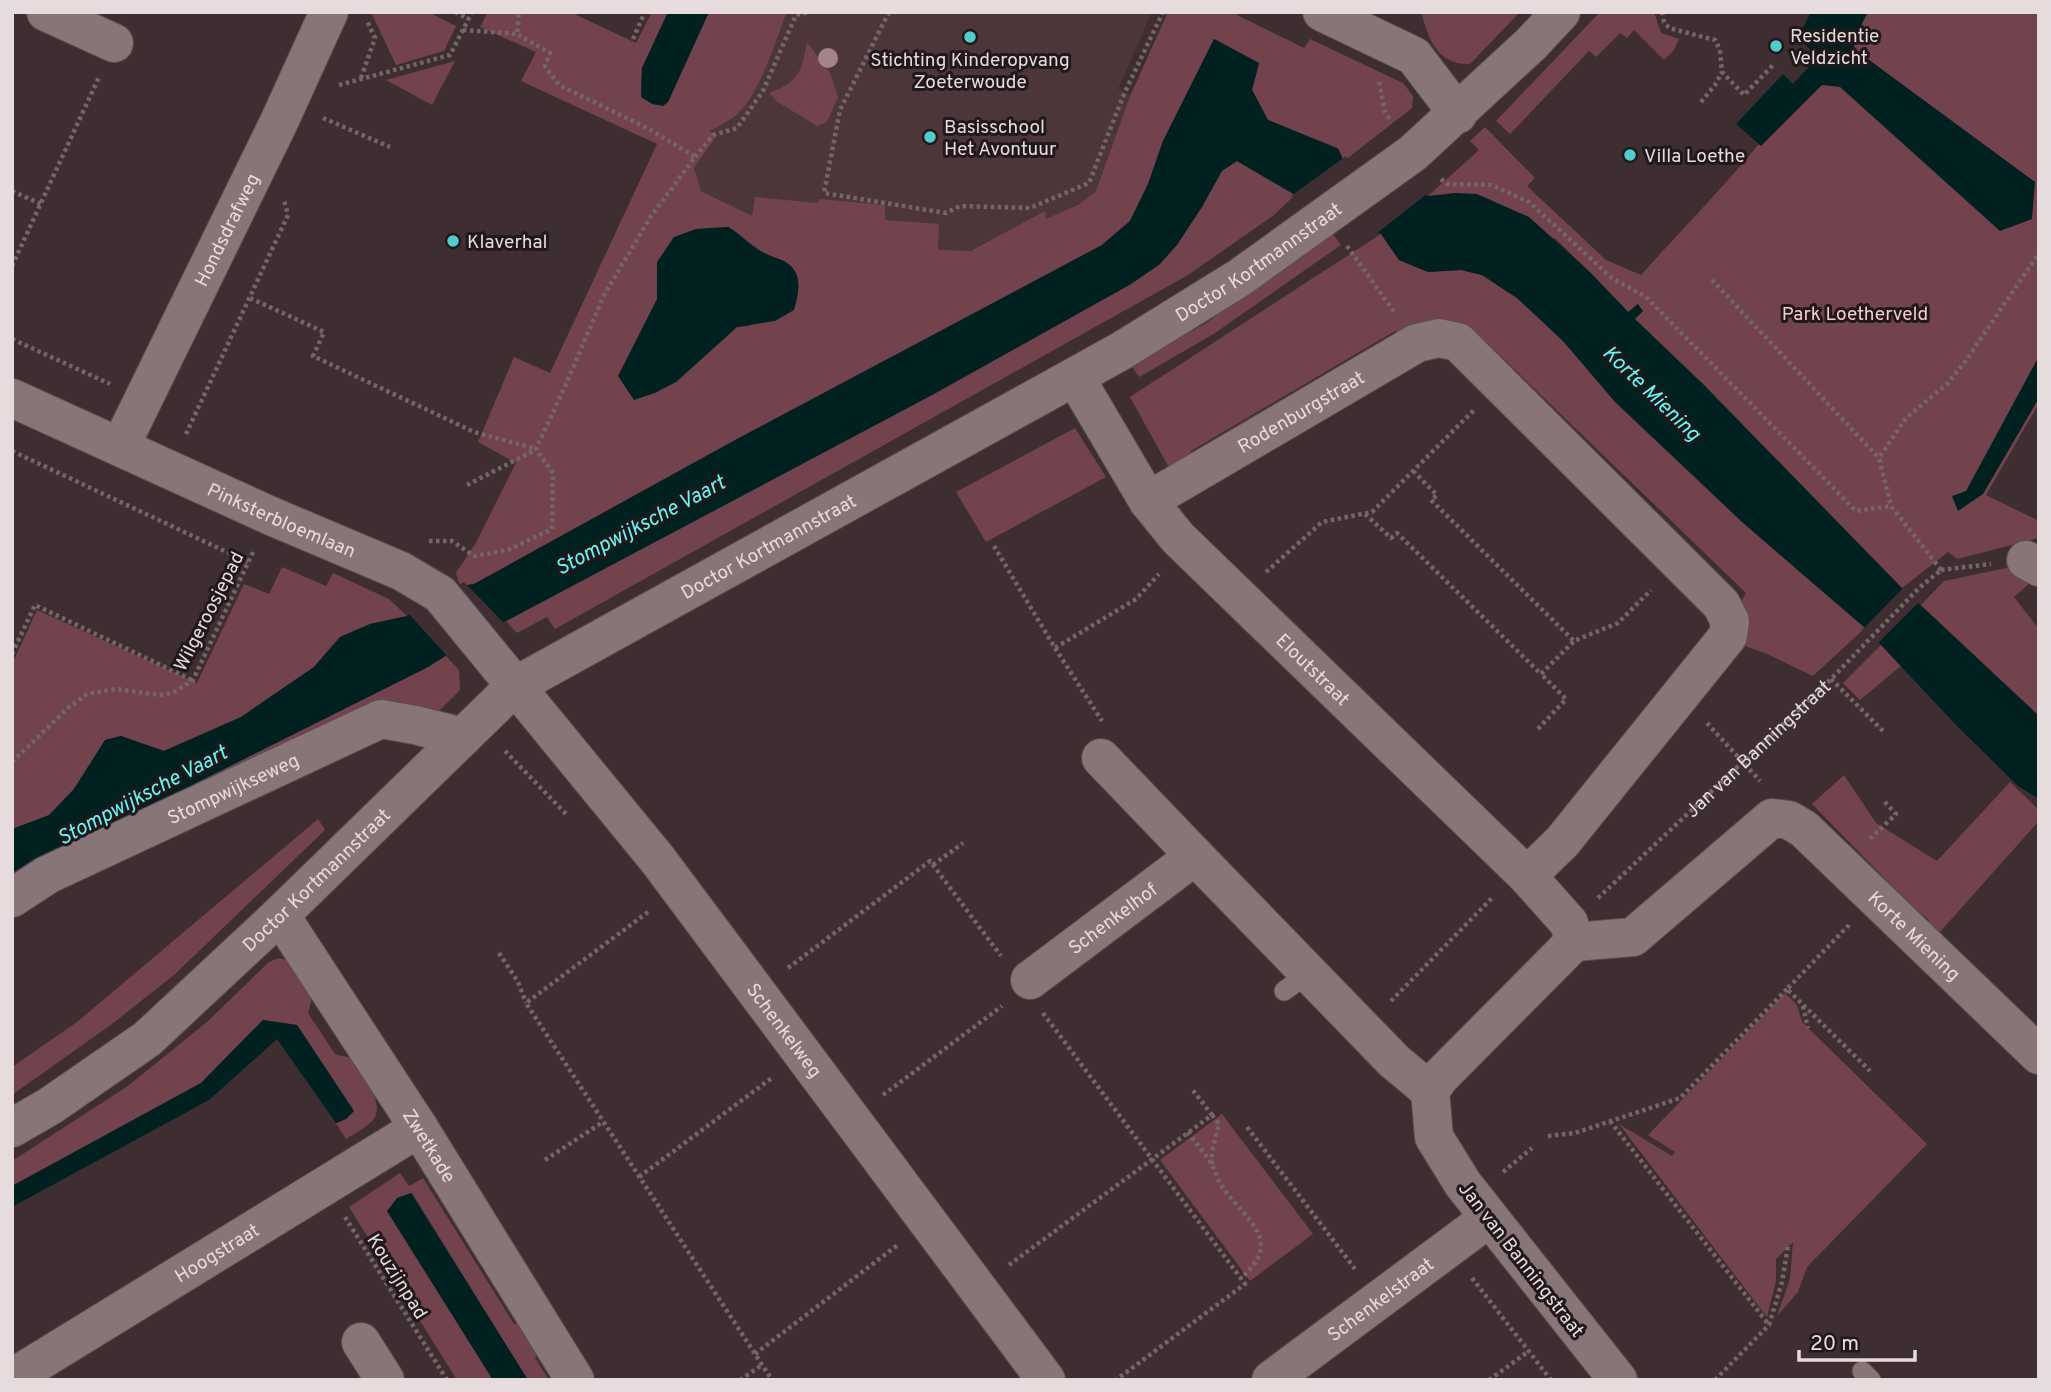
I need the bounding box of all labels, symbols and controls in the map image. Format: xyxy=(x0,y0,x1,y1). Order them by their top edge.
place label: Residentie Veldzicht xyxy=(1790,25,1879,71)
marker: Stichting Kinderopvang Zoeterwoude xyxy=(962,29,978,45)
marker: Residentie Veldzicht xyxy=(1768,38,1784,54)
place label: Stichting Kinderopvang Zoeterwoude xyxy=(870,49,1070,95)
place label: Basisschool Het Avontuur xyxy=(944,116,1057,162)
marker: Basisschool Het Avontuur xyxy=(922,129,938,145)
place label: Villa Loethe xyxy=(1644,145,1745,169)
marker: Villa Loethe xyxy=(1622,147,1638,163)
street label: Hondsdrafweg xyxy=(190,170,266,291)
street label: Doctor Kortmannstraat xyxy=(1172,198,1347,328)
place label: Klaverhal xyxy=(467,231,548,255)
marker: Klaverhal xyxy=(445,233,461,249)
park label: Park Loetherveld xyxy=(1782,303,1928,327)
water label: Korte Miening xyxy=(1596,340,1706,448)
street label: Rodenburgstraat xyxy=(1234,366,1369,460)
water label: Stompwijksche Vaart xyxy=(551,469,732,583)
street label: Pinksterbloemlaan xyxy=(203,478,359,564)
street label: Doctor Kortmannstraat xyxy=(677,490,861,606)
street label: Wilgeroosjepad xyxy=(169,548,250,676)
street label: Eloutstraat xyxy=(1270,629,1354,712)
street label: Jan van Banningstraat xyxy=(1681,675,1837,824)
water label: Stompwijksche Vaart xyxy=(53,739,234,853)
street label: Stompwijkseweg xyxy=(164,749,303,831)
street label: Doctor Kortmannstraat xyxy=(238,804,396,958)
street label: Schenkelhof xyxy=(1064,878,1163,961)
street label: Korte Miening xyxy=(1862,887,1965,987)
street label: Schenkelweg xyxy=(740,979,826,1083)
street label: Zwetkade xyxy=(396,1105,460,1188)
street label: Jan van Banningstraat xyxy=(1452,1178,1589,1343)
street label: Hoogstraat xyxy=(171,1219,264,1289)
street label: Kouzijnpad xyxy=(361,1230,432,1324)
street label: Schenkelstraat xyxy=(1323,1253,1439,1348)
scale bar xyxy=(1799,1318,1914,1362)
text: 20 m xyxy=(1810,1331,1859,1358)

